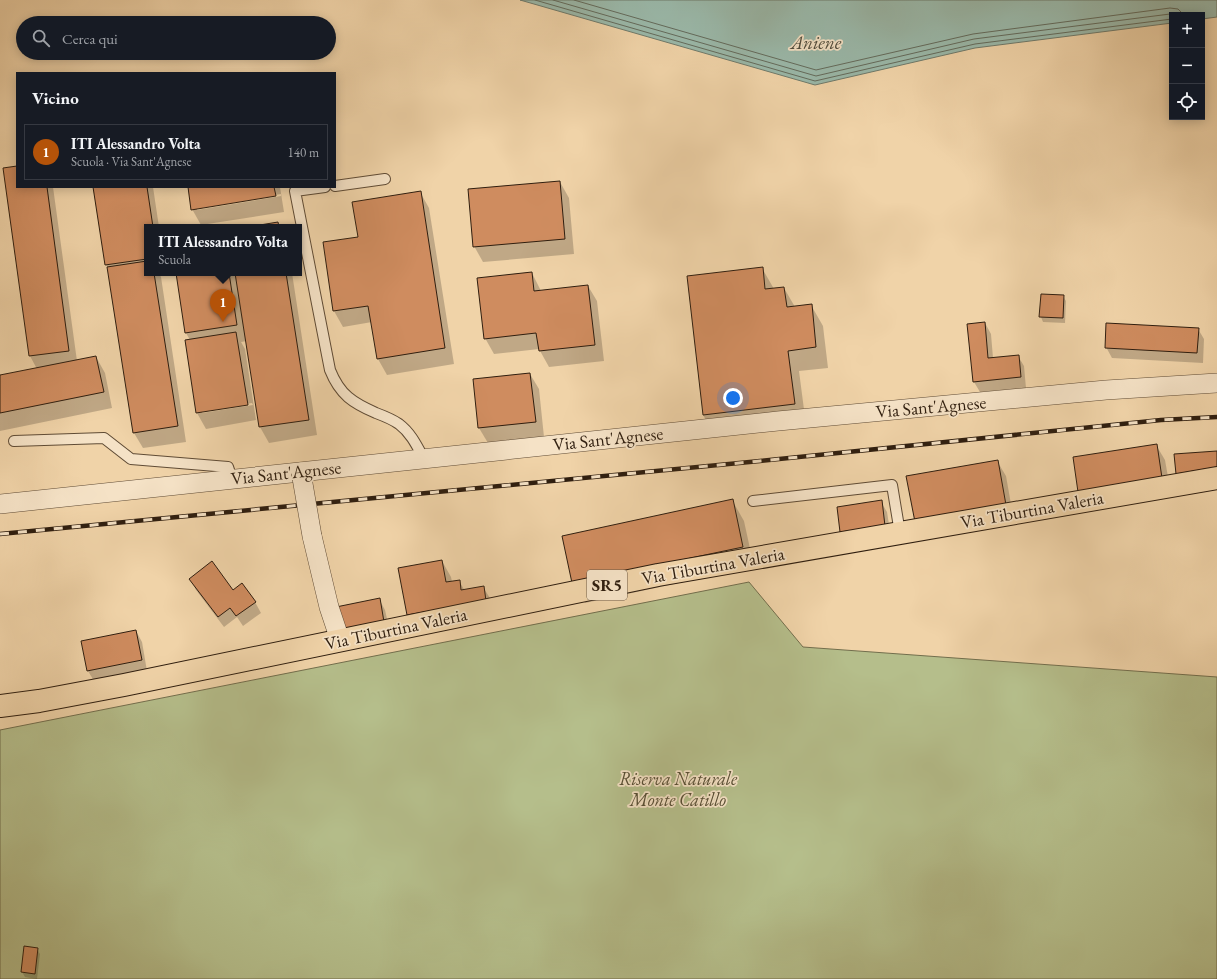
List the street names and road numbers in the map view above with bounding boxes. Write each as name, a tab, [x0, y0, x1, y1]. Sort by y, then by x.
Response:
street label: Via Sant'Agnese	[875, 390, 987, 423]
street label: Via Sant'Agnese	[552, 421, 664, 456]
street label: Via Sant'Agnese	[230, 455, 342, 490]
street label: Via Tiburtina Valeria	[959, 485, 1106, 533]
street label: Via Tiburtina Valeria	[640, 541, 787, 589]
road number: SR5	[587, 570, 627, 600]
street label: Via Tiburtina Valeria	[323, 602, 470, 655]

